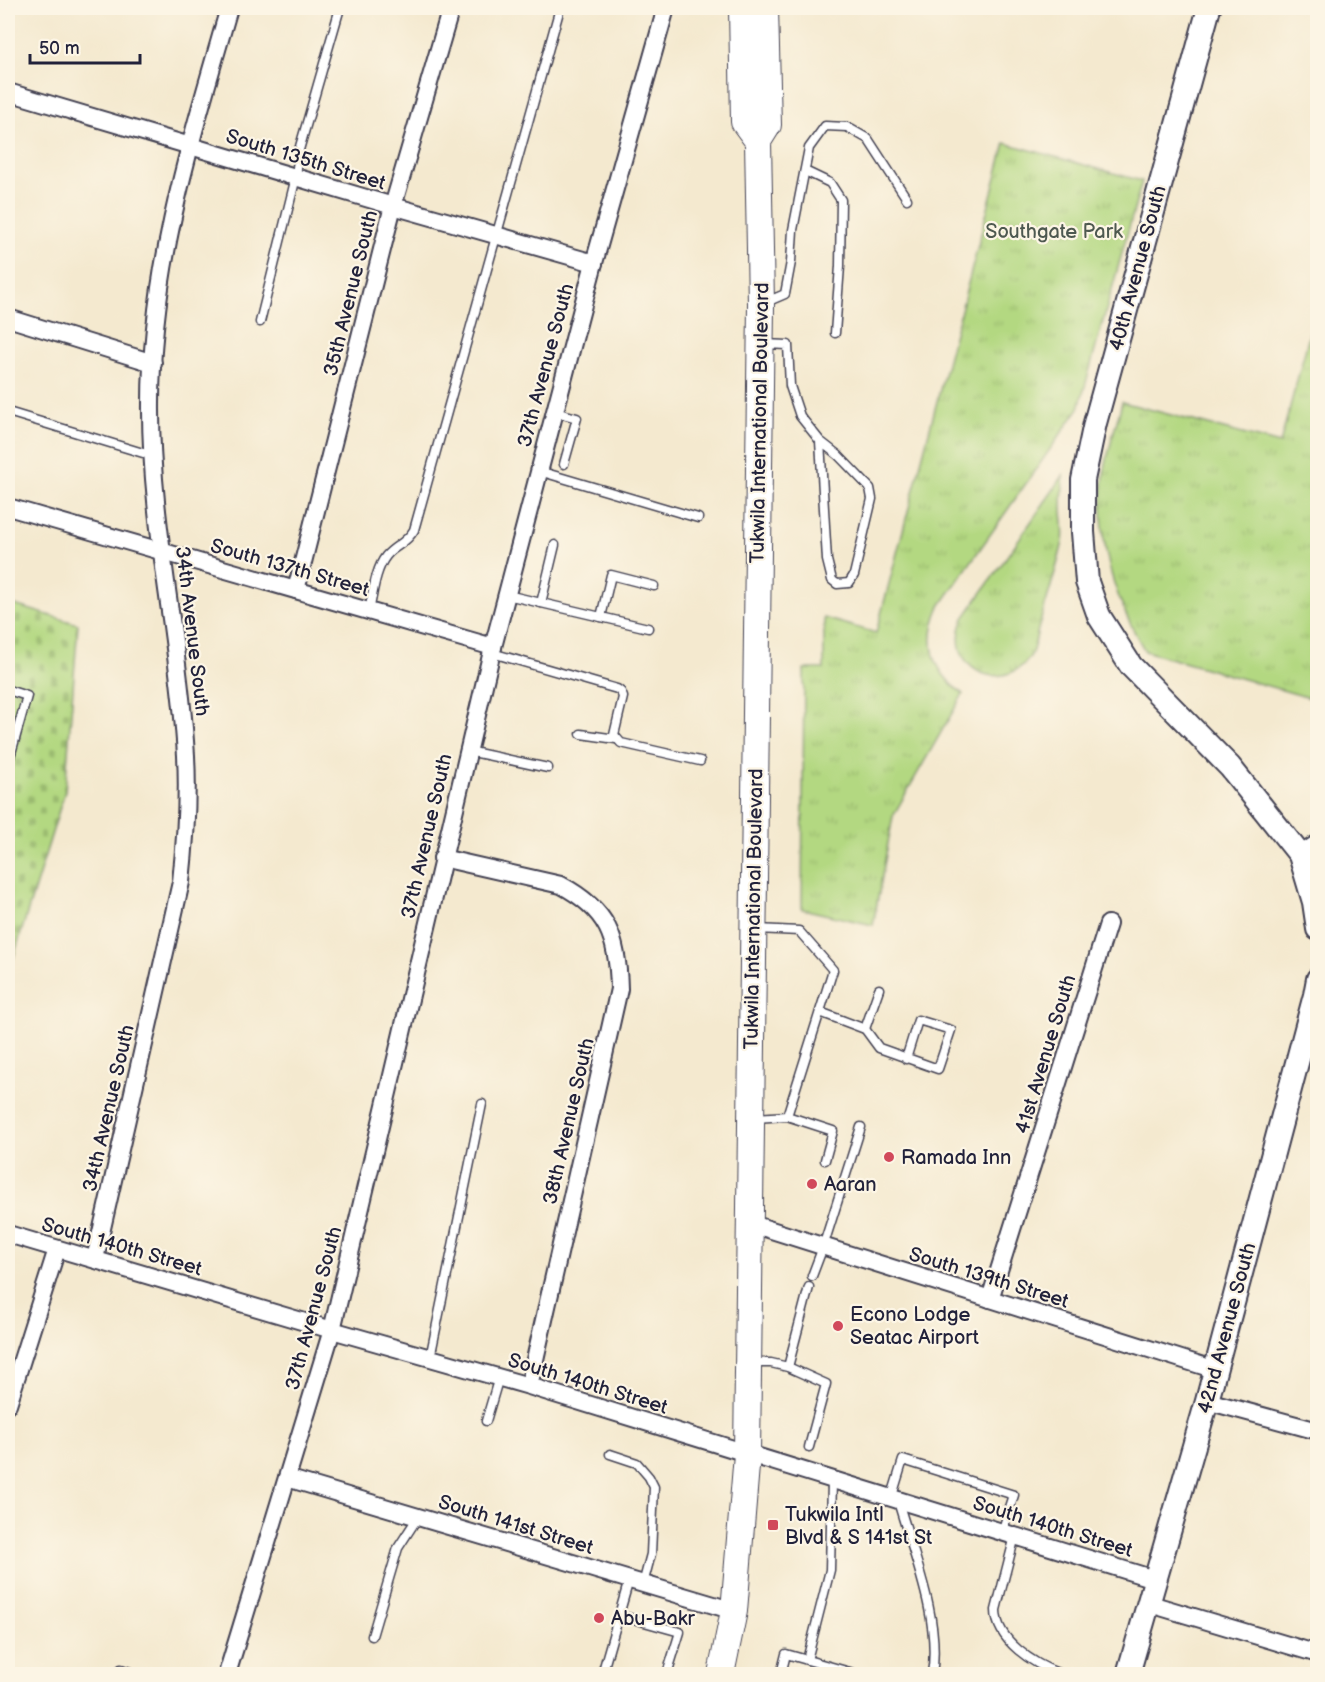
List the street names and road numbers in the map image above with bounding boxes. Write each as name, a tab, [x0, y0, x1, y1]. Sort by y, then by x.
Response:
street label: South 135th Street	[223, 124, 388, 196]
street label: 40th Avenue South	[1104, 183, 1172, 354]
street label: 35th Avenue South	[319, 208, 383, 379]
street label: 37th Avenue South	[513, 281, 579, 450]
street label: Tukwila International Boulevard	[746, 282, 774, 564]
street label: South 137th Street	[208, 534, 372, 602]
street label: 34th Avenue South	[170, 545, 214, 717]
street label: 37th Avenue South	[396, 751, 458, 921]
street label: Tukwila International Boulevard	[740, 768, 768, 1050]
street label: 41st Avenue South	[1010, 972, 1082, 1137]
street label: 34th Avenue South	[78, 1022, 140, 1194]
street label: 38th Avenue South	[538, 1036, 600, 1207]
street label: South 140th Street	[39, 1213, 205, 1281]
street label: 37th Avenue South	[281, 1224, 347, 1393]
street label: 42nd Avenue South	[1193, 1240, 1261, 1416]
street label: South 139th Street	[906, 1242, 1071, 1314]
street label: South 140th Street	[505, 1348, 671, 1420]
street label: South 141st Street	[435, 1490, 596, 1560]
street label: South 140th Street	[970, 1491, 1136, 1563]

